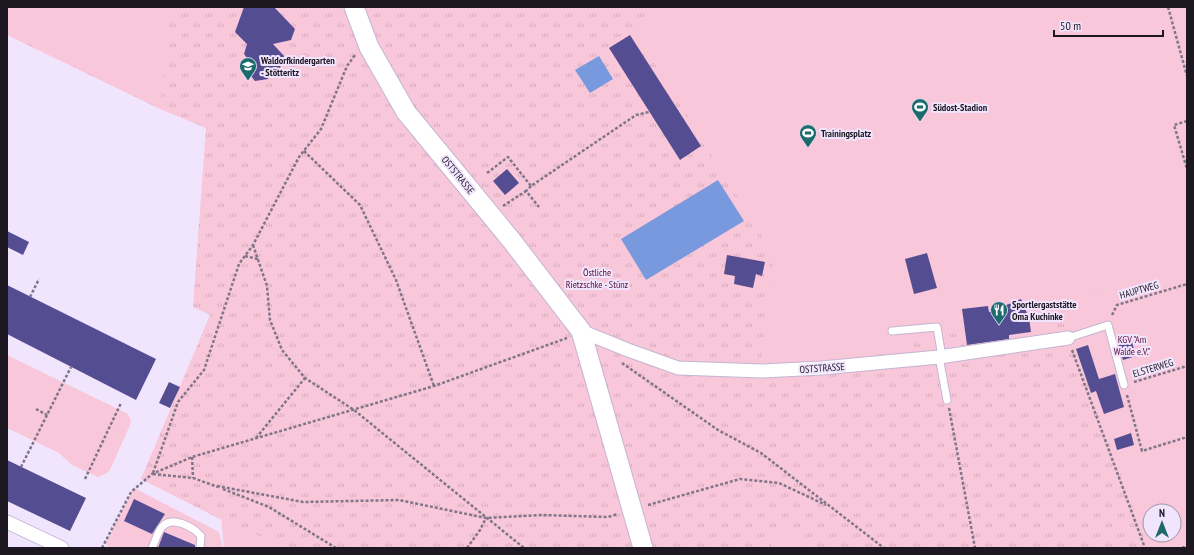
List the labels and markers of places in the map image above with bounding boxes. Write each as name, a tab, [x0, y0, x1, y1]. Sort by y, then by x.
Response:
place label: Waldorfkindergarten - Stötteritz	[260, 54, 335, 79]
school or university icon: Waldorfkindergarten - Stötteritz	[238, 56, 258, 81]
sports icon: Südost-Stadion	[910, 97, 930, 122]
place label: Südost-Stadion	[933, 101, 988, 114]
sports icon: Trainingsplatz	[798, 123, 818, 148]
place label: Trainingsplatz	[821, 127, 871, 140]
place label: Sportlergaststätte Oma Kuchinke	[1012, 298, 1077, 323]
restaurant icon: Sportlergaststätte Oma Kuchinke	[989, 300, 1009, 325]

